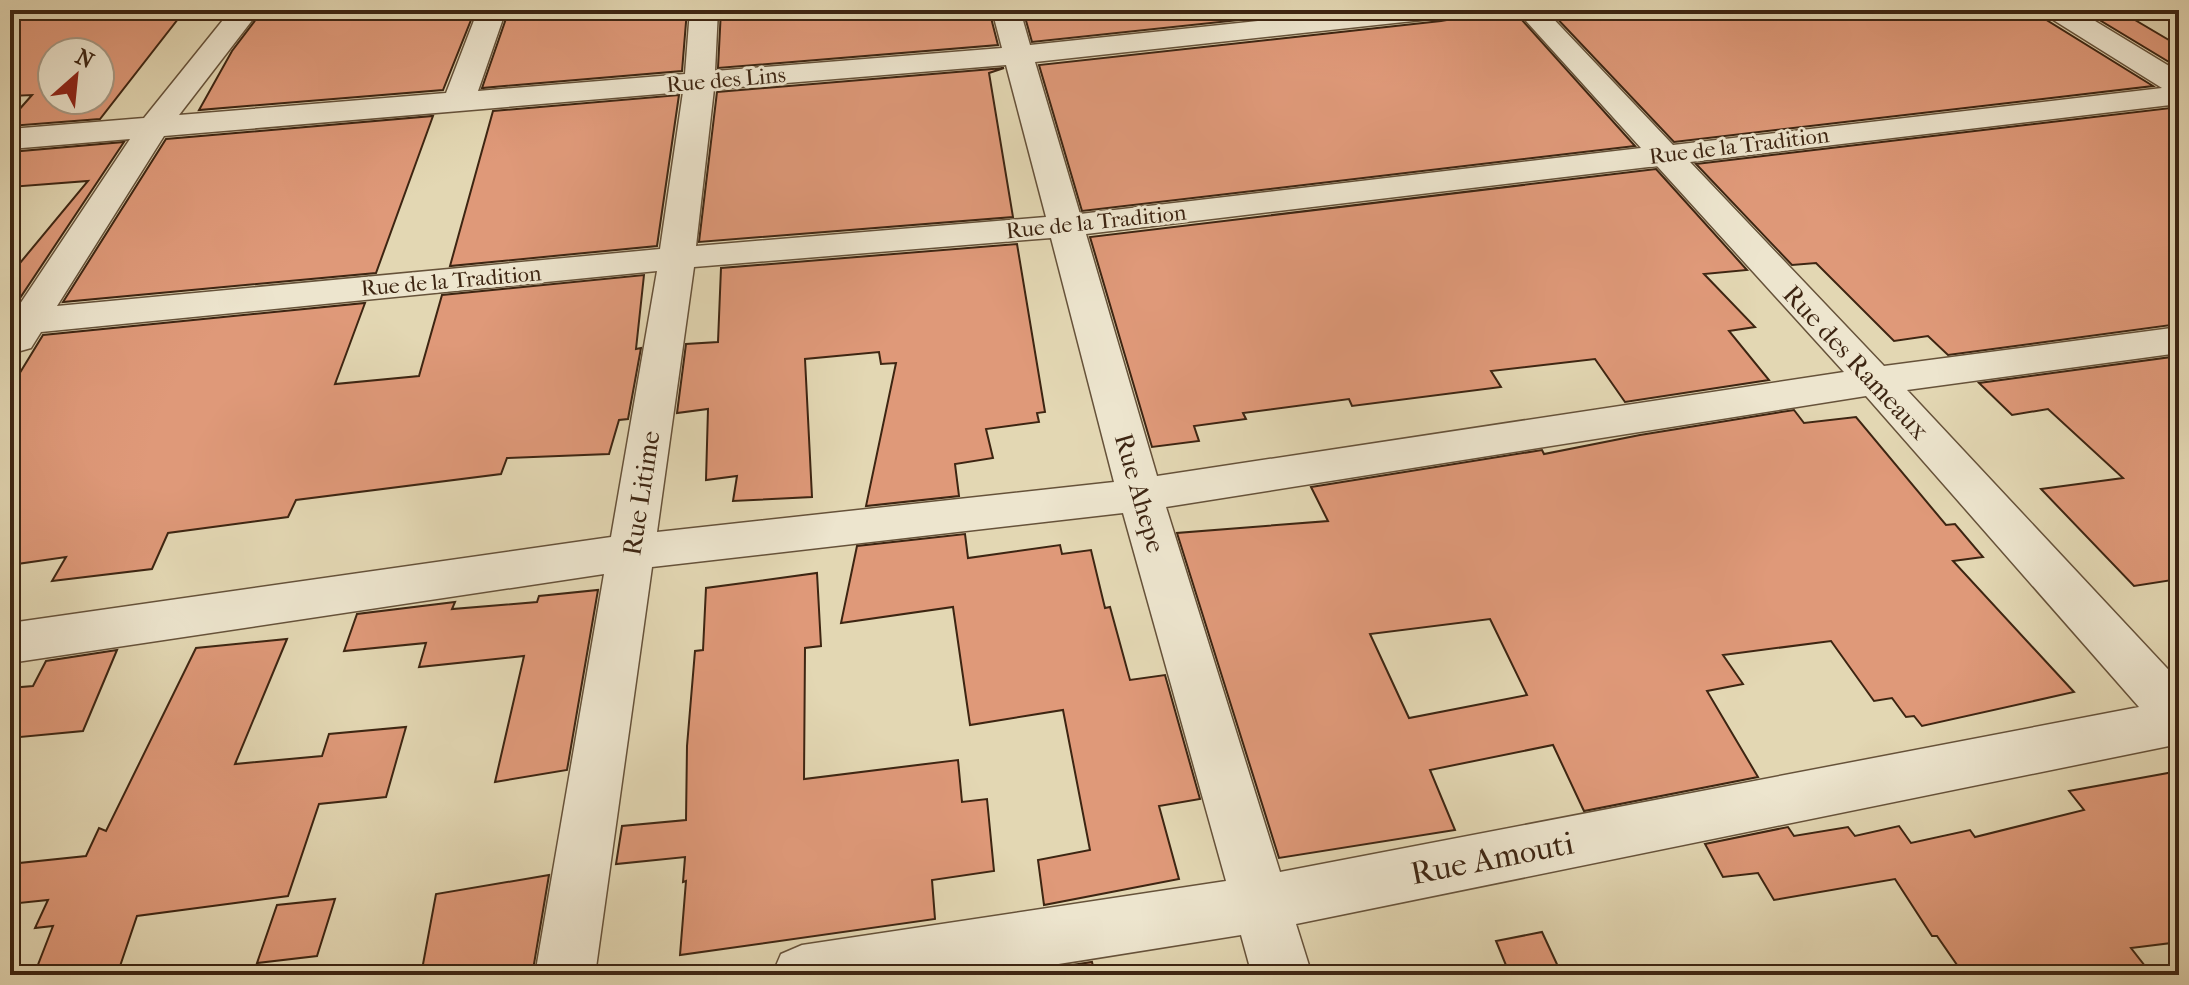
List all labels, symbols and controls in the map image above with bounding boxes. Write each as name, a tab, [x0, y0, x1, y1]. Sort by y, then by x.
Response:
north arrow	[36, 36, 116, 116]
text: N	[71, 44, 98, 75]
street label: Rue des Lins	[665, 62, 787, 98]
street label: Rue de la Tradition	[1648, 122, 1831, 170]
street label: Rue de la Tradition	[1005, 200, 1188, 244]
street label: Rue de la Tradition	[360, 260, 543, 302]
street label: Rue des Rameaux	[1776, 279, 1935, 446]
street label: Rue Litime	[616, 428, 667, 558]
street label: Rue Ahepe	[1108, 430, 1171, 556]
street label: Rue Amouti	[1407, 824, 1577, 892]

